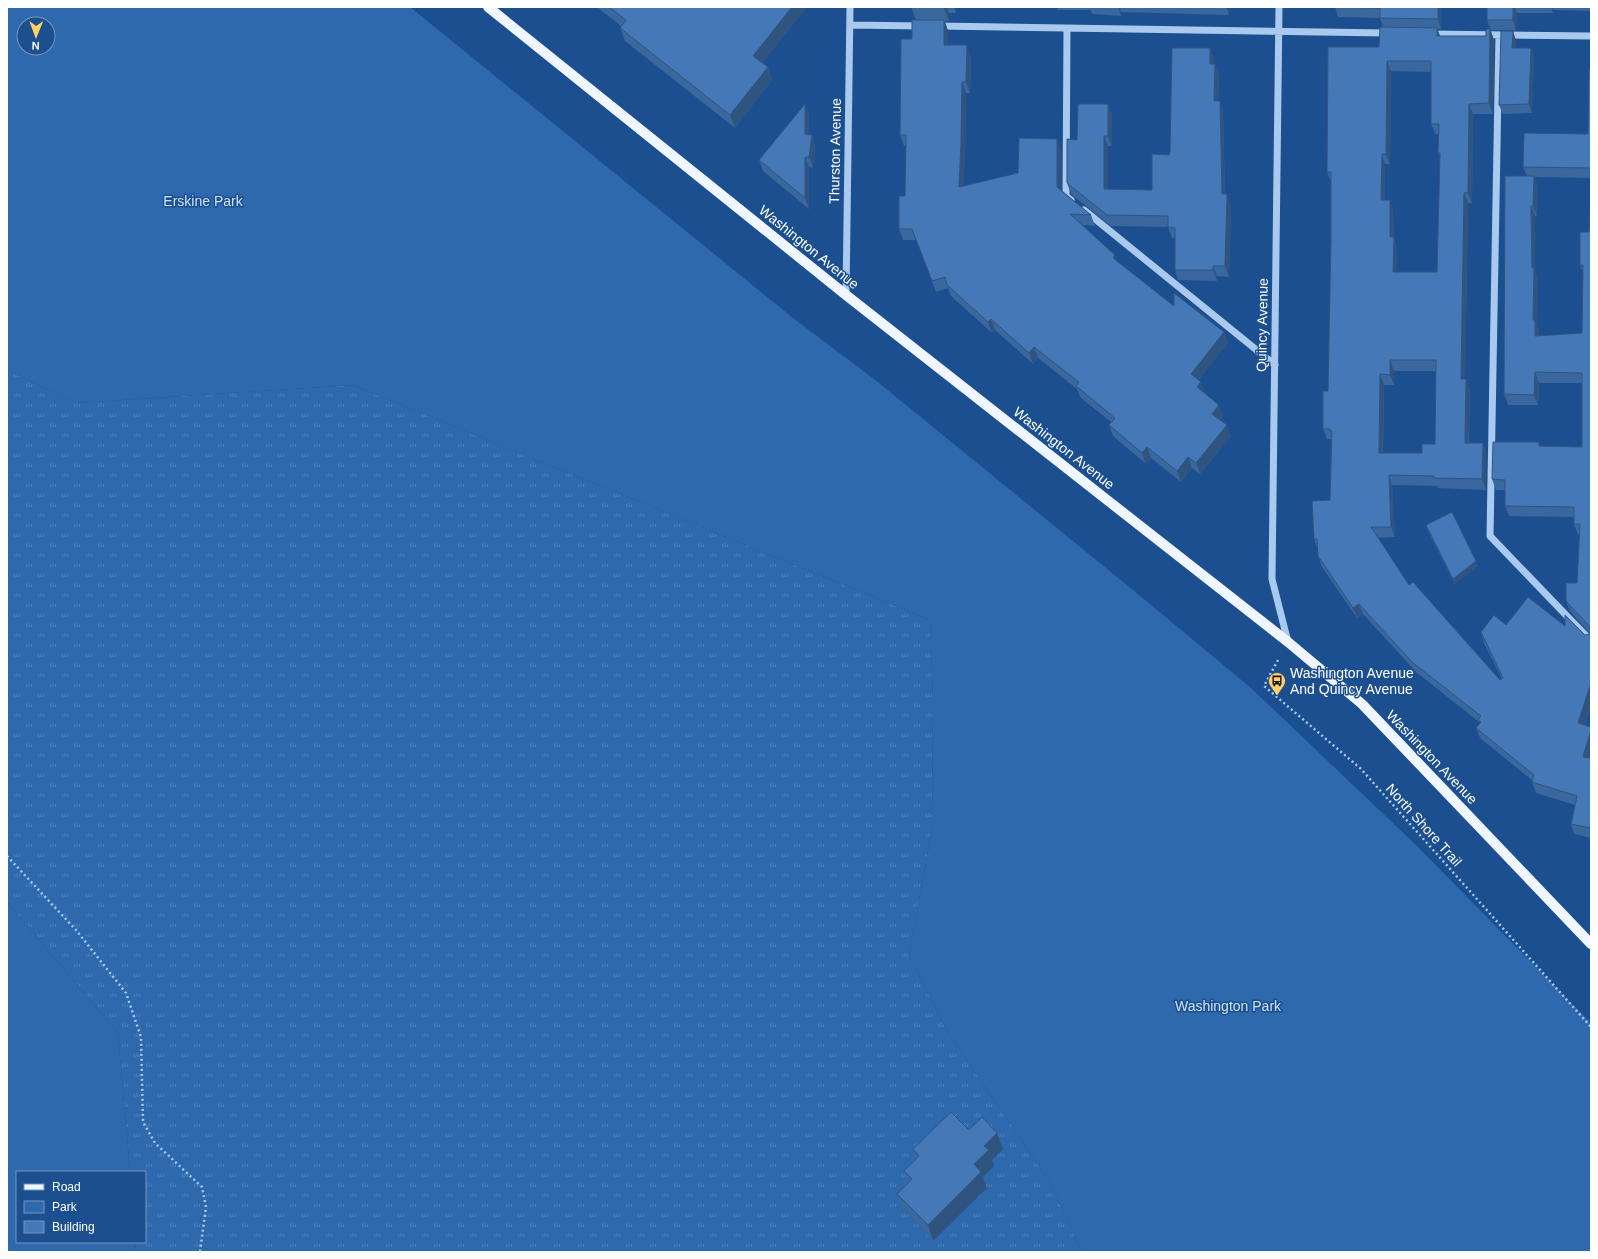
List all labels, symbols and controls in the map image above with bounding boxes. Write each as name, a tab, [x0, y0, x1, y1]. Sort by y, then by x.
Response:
north arrow	[16, 16, 56, 56]
text: N	[32, 40, 40, 52]
street label: Thurston Avenue	[826, 98, 844, 204]
park label: Erskine Park	[163, 193, 244, 209]
street label: Washington Avenue	[756, 202, 862, 292]
street label: Quincy Avenue	[1253, 278, 1271, 372]
street label: Washington Avenue	[1010, 404, 1118, 493]
place label: Washington Avenue And Quincy Avenue	[1290, 665, 1414, 697]
bus stop icon: Washington Avenue And Quincy Avenue	[1267, 671, 1287, 696]
street label: Washington Avenue	[1383, 707, 1481, 807]
street label: North Shore Trail	[1383, 780, 1465, 870]
park label: Washington Park	[1175, 998, 1282, 1014]
legend	[16, 1171, 146, 1243]
text: Road	[52, 1180, 81, 1194]
text: Park	[52, 1200, 78, 1214]
text: Building	[52, 1220, 95, 1234]

